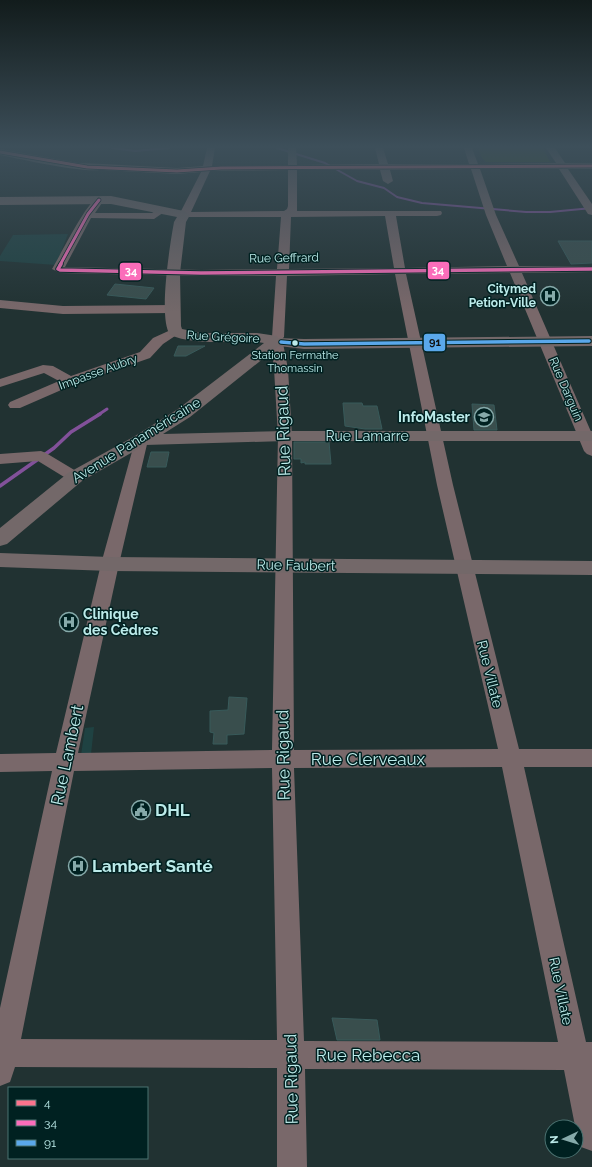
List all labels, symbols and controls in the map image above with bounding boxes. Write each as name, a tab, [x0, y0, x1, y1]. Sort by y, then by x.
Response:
street label: Rue Geffrard	[249, 250, 319, 266]
line badge: 34	[427, 261, 450, 280]
line badge: 34	[119, 262, 142, 281]
text: 34	[432, 264, 444, 277]
text: 34	[125, 265, 137, 278]
place label: Citymed Petion-Ville	[469, 282, 536, 310]
hospital icon: Citymed Petion-Ville	[539, 285, 561, 307]
street label: Rue Grégoire	[186, 328, 260, 346]
line badge: 91	[423, 333, 446, 352]
text: 91	[429, 336, 442, 349]
marker: Station Fermathe Thomassin	[290, 338, 300, 348]
place label: Station Fermathe Thomassin	[251, 349, 339, 375]
street label: Impasse Aubry	[57, 351, 140, 393]
street label: Rue Darguin	[546, 355, 586, 423]
street label: Rue Rigaud	[271, 385, 295, 477]
street label: Avenue Panaméricaine	[69, 394, 203, 486]
school or university icon: InfoMaster	[473, 406, 495, 428]
place label: InfoMaster	[398, 409, 471, 425]
street label: Rue Lamarre	[325, 428, 409, 444]
street label: Rue Faubert	[256, 556, 336, 574]
place label: Clinique des Cèdres	[83, 606, 158, 638]
hospital icon: Clinique des Cèdres	[58, 611, 80, 633]
street label: Rue Villate	[474, 638, 506, 710]
street label: Rue Lambert	[47, 703, 87, 807]
street label: Rue Rigaud	[272, 710, 294, 800]
street label: Rue Clerveaux	[311, 749, 426, 769]
public building icon: DHL	[130, 799, 152, 821]
place label: DHL	[155, 800, 190, 820]
hospital icon: Lambert Santé	[67, 855, 89, 877]
place label: Lambert Santé	[92, 856, 213, 876]
street label: Rue Villate	[546, 955, 576, 1027]
street label: Rue Rigaud	[280, 1034, 302, 1124]
street label: Rue Rebecca	[316, 1045, 420, 1065]
legend	[8, 1087, 148, 1159]
text: 4	[44, 1096, 51, 1110]
text: 34	[44, 1116, 57, 1130]
north arrow	[544, 1119, 584, 1159]
text: N	[548, 1135, 561, 1144]
text: 91	[44, 1136, 56, 1150]

